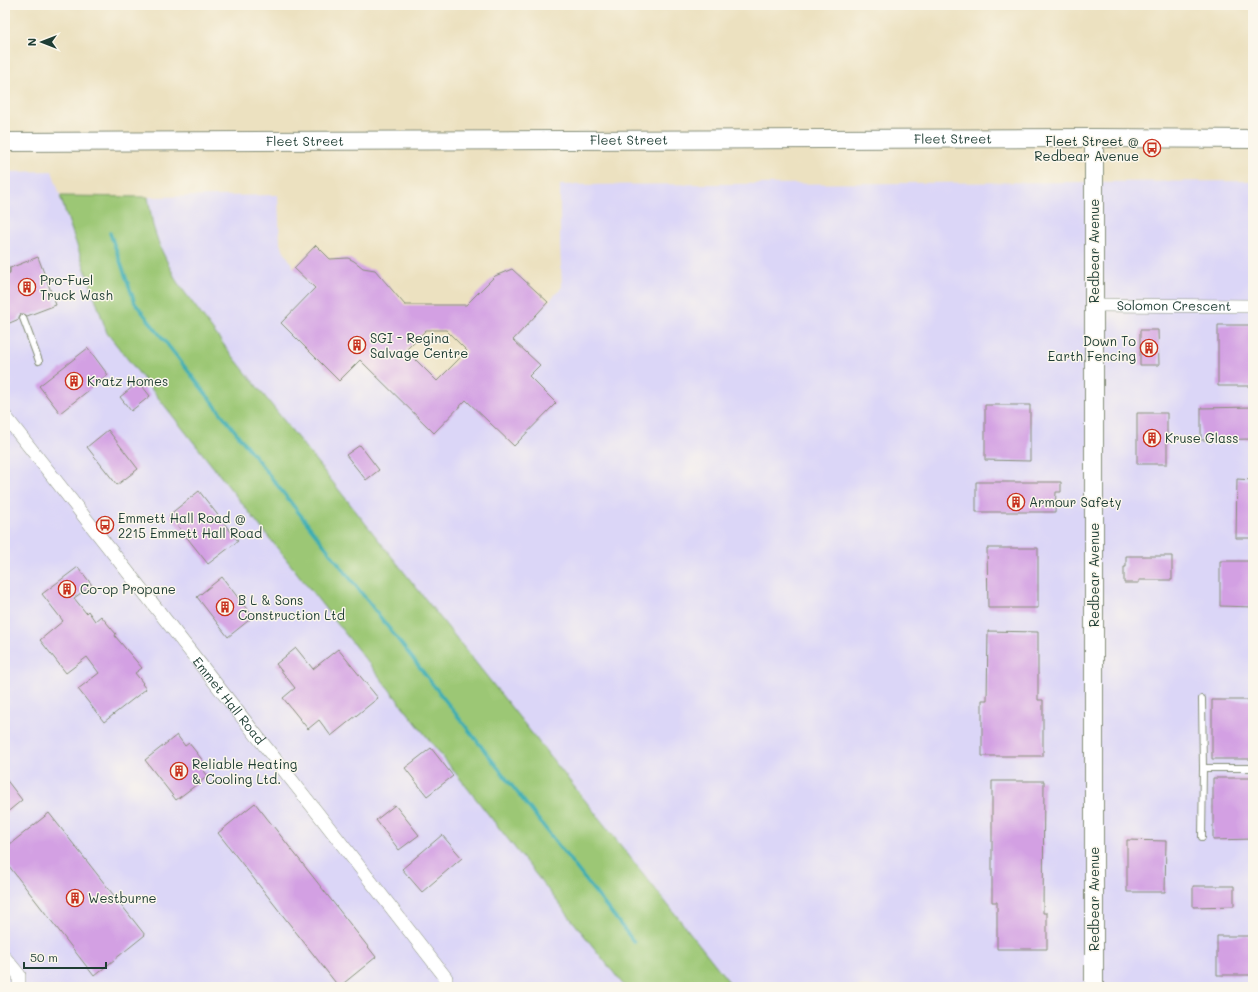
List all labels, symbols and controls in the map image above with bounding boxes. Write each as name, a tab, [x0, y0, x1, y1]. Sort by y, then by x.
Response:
north arrow	[22, 22, 62, 62]
text: N	[24, 38, 39, 46]
street label: Fleet Street	[914, 129, 992, 147]
street label: Fleet Street	[590, 131, 668, 148]
street label: Fleet Street	[266, 132, 344, 149]
place label: Fleet Street @ Redbear Avenue	[1034, 132, 1139, 164]
bus stop icon: Fleet Street @ Redbear Avenue	[1142, 138, 1162, 158]
street label: Redbear Avenue	[1085, 199, 1102, 303]
place label: Pro-Fuel Truck Wash	[40, 271, 113, 303]
building icon: Pro-Fuel Truck Wash	[17, 277, 37, 297]
street label: Solomon Crescent	[1117, 296, 1232, 314]
place label: SGI - Regina Salvage Centre	[370, 329, 468, 361]
place label: Down To Earth Fencing	[1048, 332, 1136, 364]
building icon: SGI - Regina Salvage Centre	[347, 335, 367, 355]
building icon: Down To Earth Fencing	[1139, 338, 1159, 358]
building icon: Kratz Homes	[64, 371, 84, 391]
place label: Kratz Homes	[87, 372, 168, 389]
building icon: Kruse Glass	[1142, 428, 1162, 448]
place label: Kruse Glass	[1165, 429, 1239, 446]
building icon: Armour Safety	[1006, 492, 1026, 512]
place label: Armour Safety	[1029, 493, 1122, 510]
place label: Emmett Hall Road @ 2215 Emmett Hall Road	[118, 509, 262, 541]
bus stop icon: Emmett Hall Road @ 2215 Emmett Hall Road	[95, 515, 115, 535]
street label: Redbear Avenue	[1085, 523, 1102, 627]
building icon: Co-op Propane	[57, 579, 77, 599]
place label: Co-op Propane	[80, 580, 176, 597]
place label: B L & Sons Construction Ltd	[238, 591, 345, 623]
building icon: B L & Sons Construction Ltd	[215, 597, 235, 617]
street label: Emmet Hall Road	[190, 653, 269, 747]
place label: Reliable Heating & Cooling Ltd.	[192, 755, 297, 787]
building icon: Reliable Heating & Cooling Ltd.	[169, 761, 189, 781]
street label: Redbear Avenue	[1085, 847, 1102, 951]
building icon: Westburne	[65, 888, 85, 908]
place label: Westburne	[88, 889, 157, 906]
scale bar	[24, 944, 106, 970]
text: 50 m	[30, 949, 58, 965]

